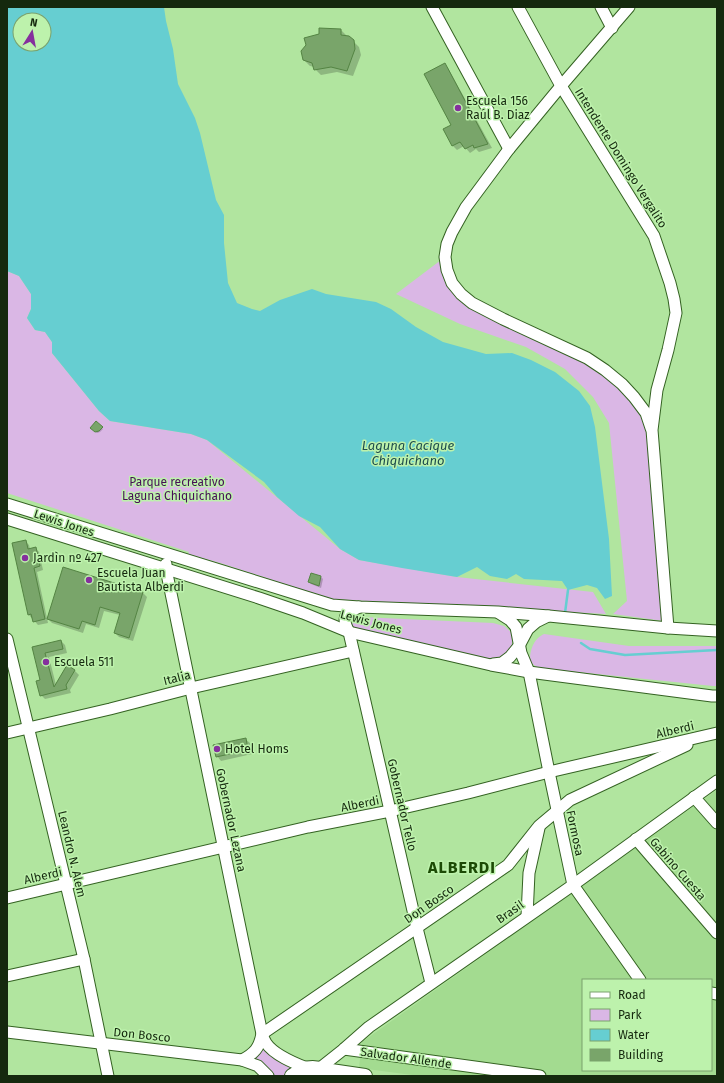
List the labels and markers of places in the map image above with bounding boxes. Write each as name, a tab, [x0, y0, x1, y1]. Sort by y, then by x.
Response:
place label: Escuela 156 Raúl B. Diaz	[466, 94, 530, 122]
marker: Escuela 156 Raúl B. Diaz	[453, 103, 463, 113]
place label: Jardìn nº 427	[33, 551, 102, 565]
marker: Jardìn nº 427	[20, 553, 30, 563]
place label: Escuela Juan Bautista Alberdi	[97, 566, 184, 594]
marker: Escuela Juan Bautista Alberdi	[84, 575, 94, 585]
place label: Escuela 511	[54, 655, 114, 669]
marker: Escuela 511	[41, 657, 51, 667]
place label: Hotel Homs	[225, 742, 289, 756]
marker: Hotel Homs	[212, 744, 222, 754]

